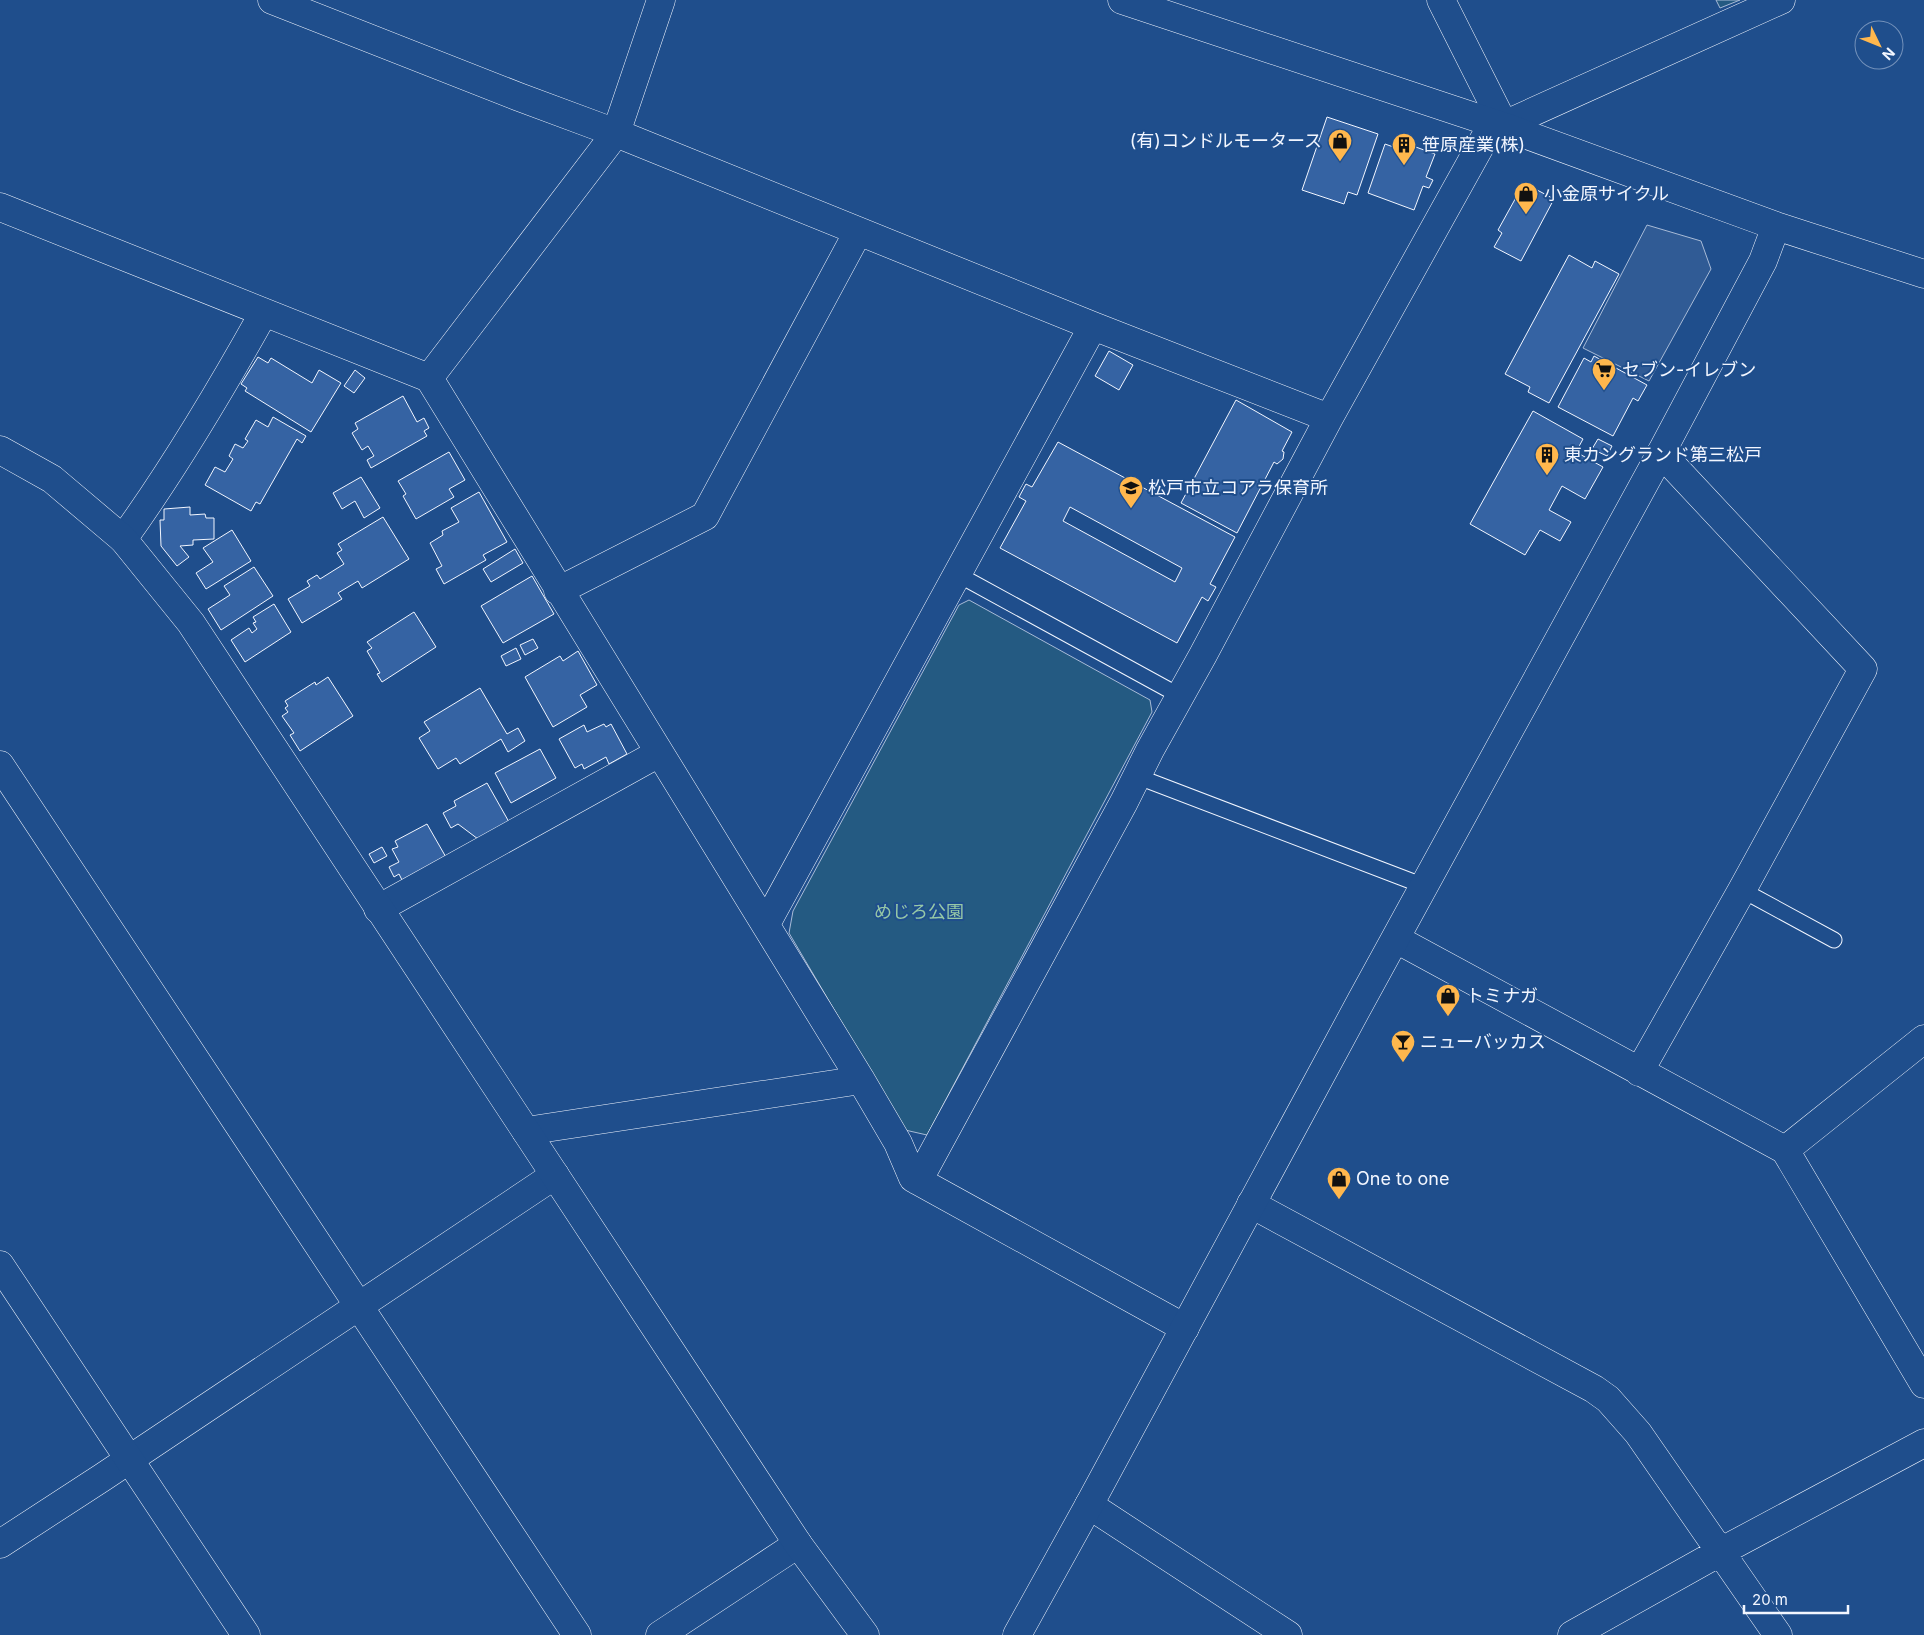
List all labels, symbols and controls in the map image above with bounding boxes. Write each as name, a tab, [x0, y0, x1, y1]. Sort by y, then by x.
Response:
north arrow	[1854, 20, 1904, 70]
text: N	[1879, 45, 1899, 64]
shop icon: (有)コンドルモータース	[1327, 128, 1353, 162]
place label: (有)コンドルモータース	[1130, 130, 1322, 151]
building icon: 笹原産業(株)	[1391, 132, 1417, 166]
place label: 笹原産業(株)	[1422, 134, 1525, 155]
shop icon: 小金原サイクル	[1513, 181, 1539, 215]
place label: 小金原サイクル	[1544, 183, 1669, 204]
supermarket icon: セブン-イレブン	[1591, 357, 1617, 391]
place label: セブン-イレブン	[1622, 359, 1756, 380]
building icon: 東カングランド第三松戸	[1534, 442, 1560, 476]
place label: 東カングランド第三松戸	[1564, 444, 1762, 465]
school or university icon: 松戸市立コアラ保育所	[1118, 475, 1144, 509]
place label: 松戸市立コアラ保育所	[1148, 477, 1328, 498]
park label: めじろ公園	[874, 901, 964, 922]
shop icon: トミナガ	[1435, 983, 1461, 1017]
place label: トミナガ	[1466, 985, 1538, 1006]
bar icon: ニューバッカス	[1390, 1029, 1416, 1063]
place label: ニューバッカス	[1420, 1031, 1546, 1052]
shop icon: One to one	[1326, 1166, 1352, 1200]
place label: One to one	[1356, 1168, 1449, 1189]
scale bar	[1744, 1582, 1848, 1614]
text: 20 m	[1752, 1590, 1788, 1609]

